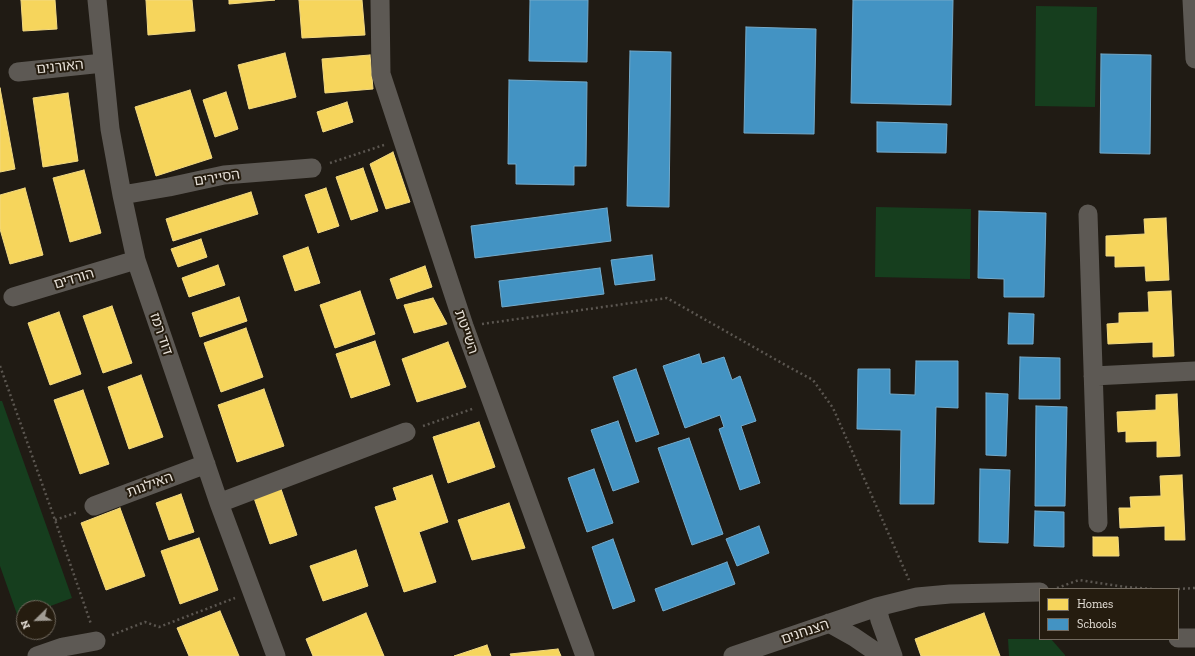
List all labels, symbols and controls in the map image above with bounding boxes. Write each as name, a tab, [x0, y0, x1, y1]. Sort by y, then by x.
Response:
street label: האורנים	[36, 56, 84, 78]
street label: הסיירים	[193, 166, 241, 190]
street label: הורדים	[52, 265, 96, 293]
street label: השייטת	[451, 308, 481, 356]
street label: דוד רמז	[146, 311, 176, 357]
street label: האילנות	[125, 469, 175, 501]
legend	[1039, 588, 1179, 640]
text: Homes	[1077, 597, 1113, 611]
north arrow	[16, 600, 56, 640]
street label: הצנחנים	[779, 616, 831, 648]
text: Schools	[1077, 617, 1116, 631]
text: N	[18, 618, 33, 631]

